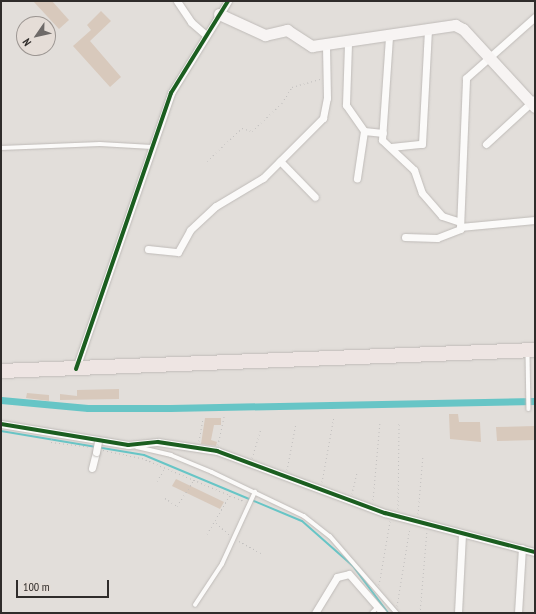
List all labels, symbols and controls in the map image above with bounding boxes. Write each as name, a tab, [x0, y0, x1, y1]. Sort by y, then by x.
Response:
north arrow	[16, 16, 56, 56]
text: N	[19, 36, 34, 49]
scale bar	[18, 572, 111, 598]
text: 100 m	[23, 579, 50, 594]

